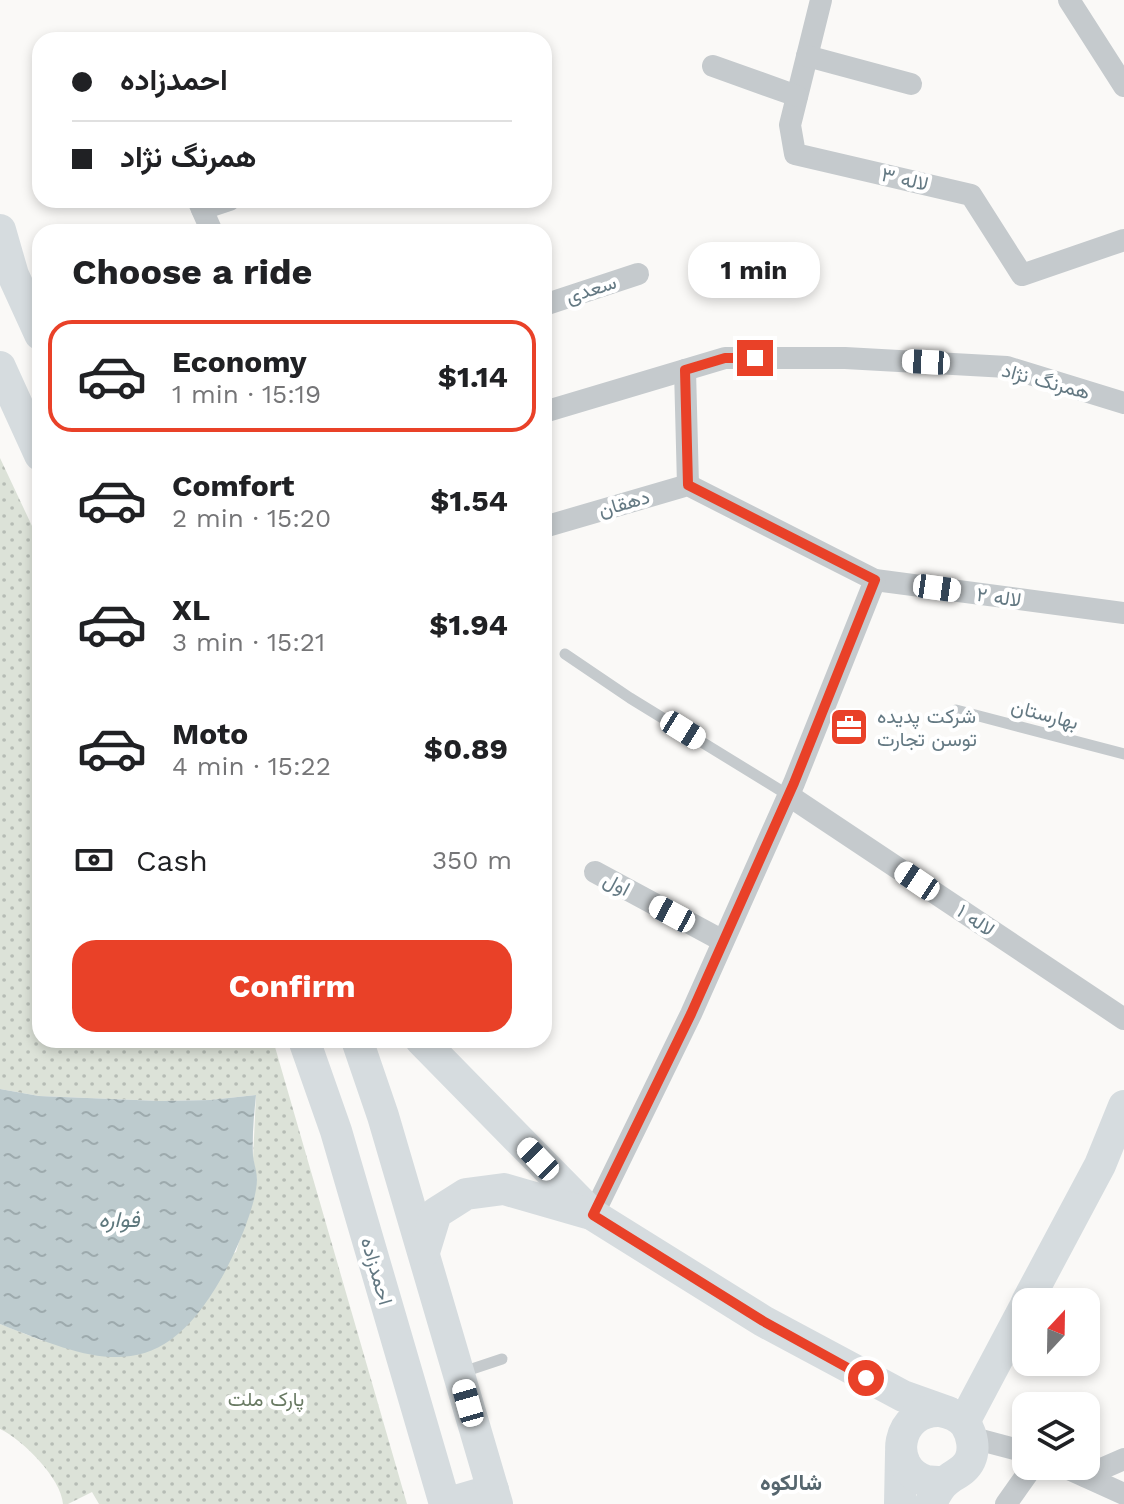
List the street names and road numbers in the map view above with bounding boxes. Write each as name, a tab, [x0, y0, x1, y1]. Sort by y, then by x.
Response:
street label: لاله ۳	[879, 162, 931, 196]
street label: سعدی	[563, 270, 619, 308]
street label: همرنگ نژاد	[999, 358, 1093, 405]
street label: دهقان	[596, 484, 652, 522]
street label: لاله ۲	[975, 582, 1023, 612]
street label: بهارستان	[1009, 694, 1081, 735]
street label: اول	[599, 867, 634, 902]
street label: لاله ۱	[953, 899, 999, 941]
street label: احمدزاده	[355, 1234, 398, 1308]

